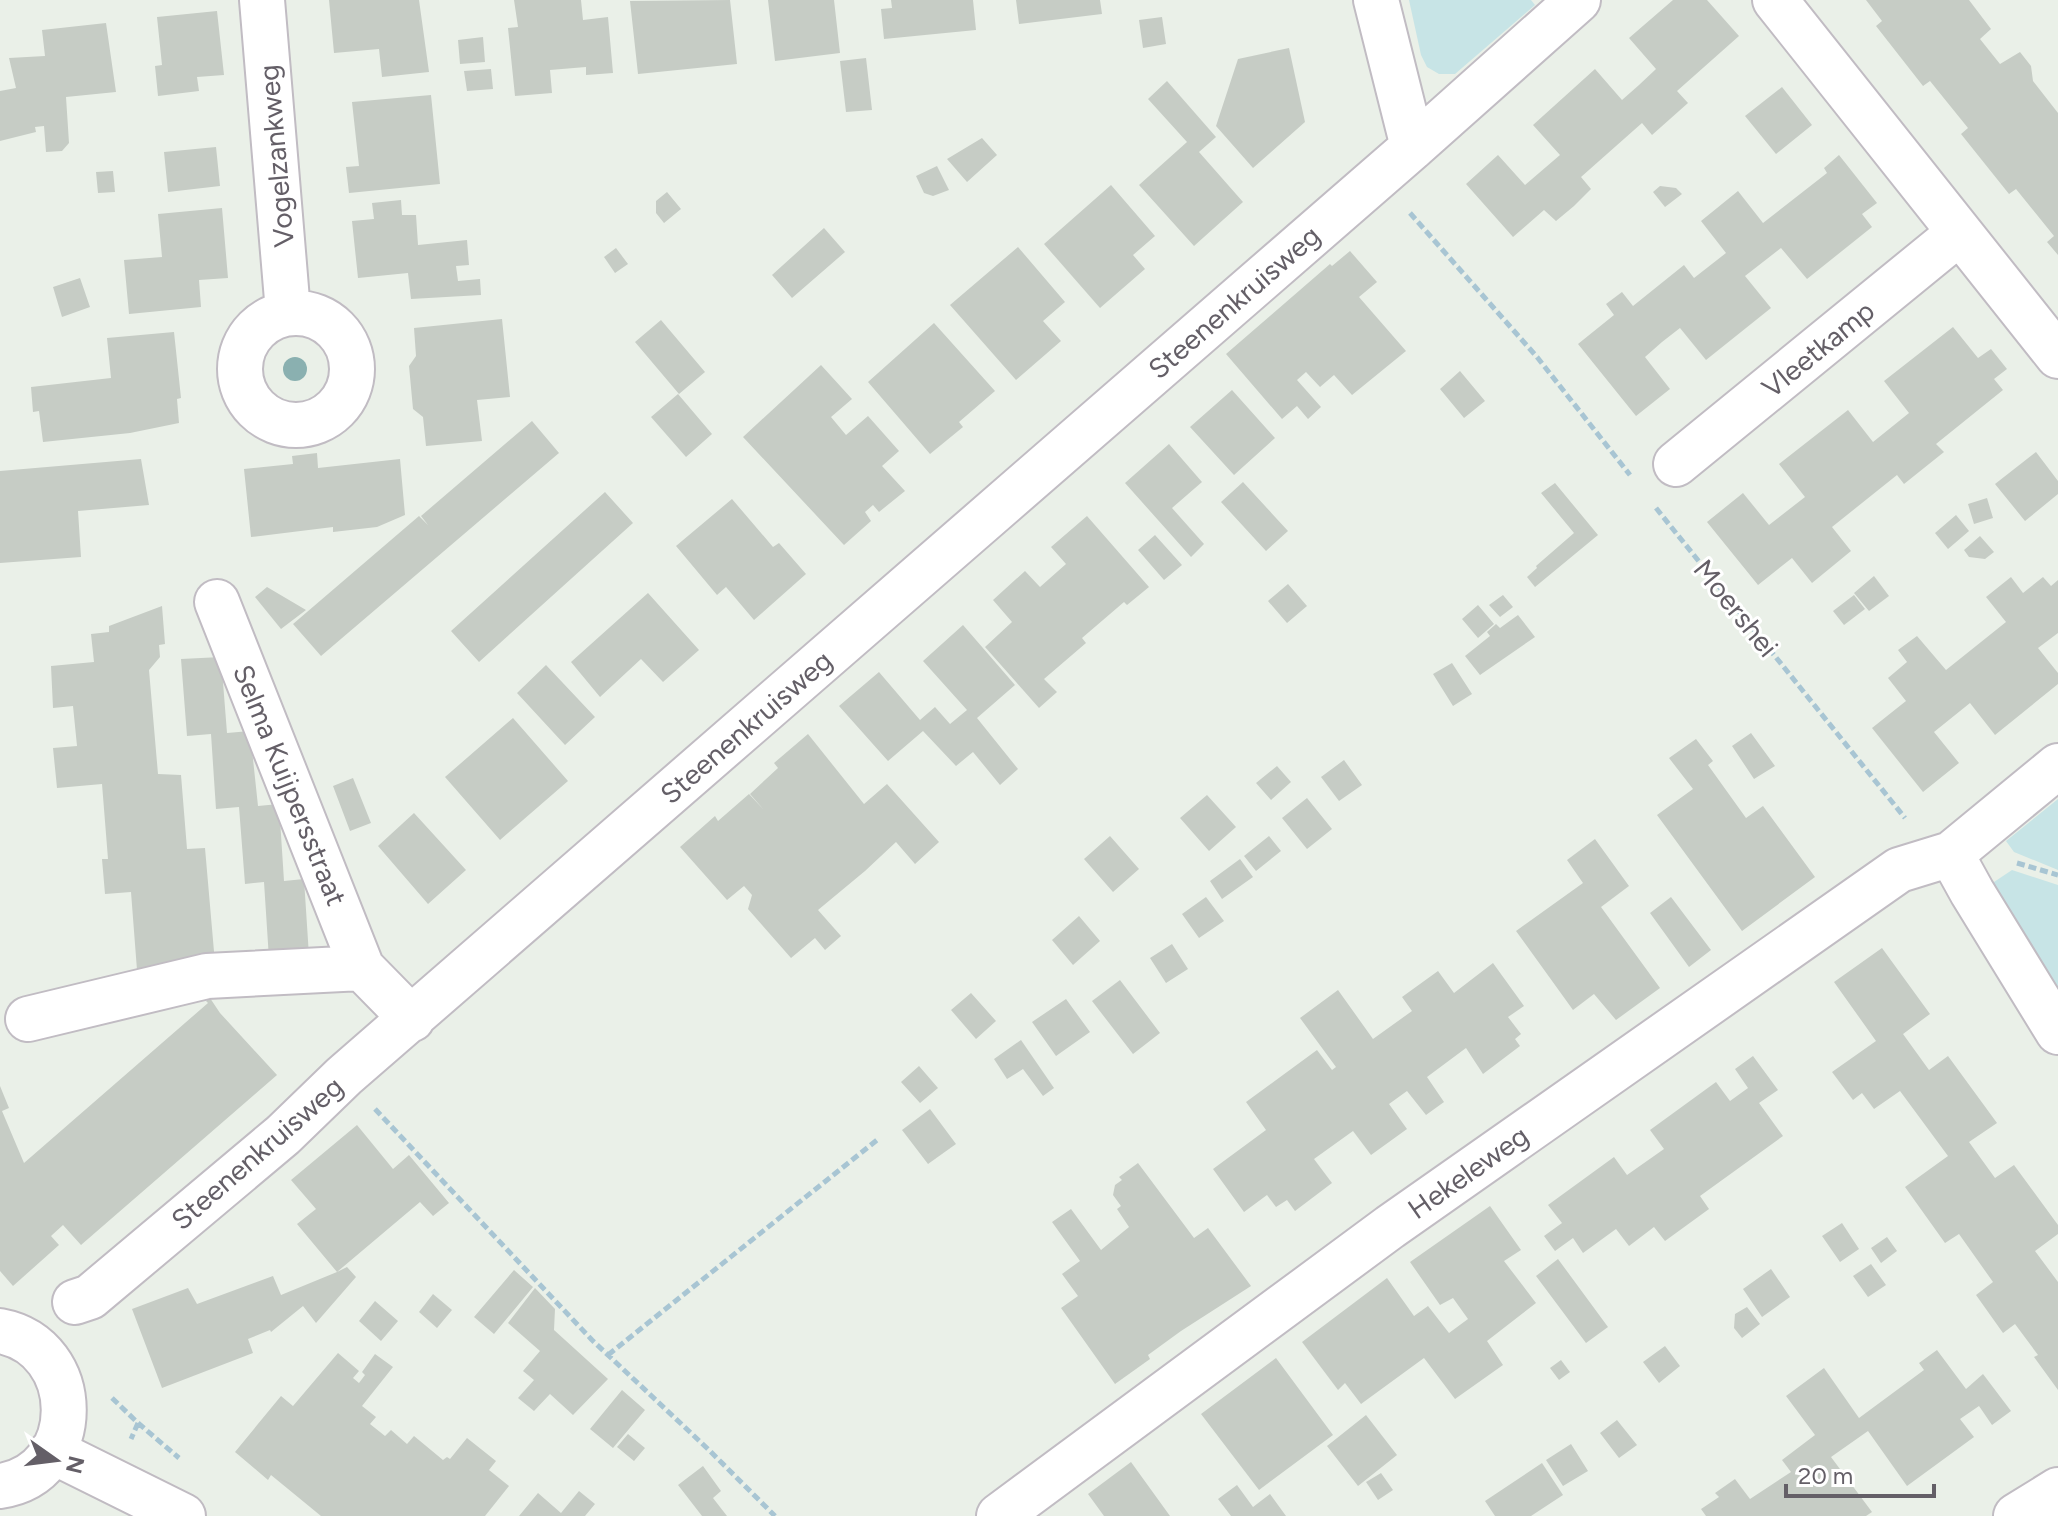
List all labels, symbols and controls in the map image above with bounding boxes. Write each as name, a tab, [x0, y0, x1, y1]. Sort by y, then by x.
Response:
street label: Vogelzankweg	[251, 63, 301, 249]
street label: Steenenkruisweg	[1141, 218, 1327, 386]
street label: Vleetkamp	[1755, 293, 1881, 405]
street label: Moershei	[1687, 553, 1785, 663]
street label: Steenenkruisweg	[653, 643, 839, 811]
street label: Selma Kuijpersstraat	[226, 660, 354, 910]
street label: Steenenkruisweg	[164, 1069, 350, 1237]
street label: Hekeleweg	[1401, 1118, 1535, 1226]
north arrow	[16, 1420, 96, 1500]
scale bar	[1786, 1448, 1934, 1498]
text: N	[60, 1453, 90, 1476]
text: 20 m	[1798, 1461, 1853, 1490]

